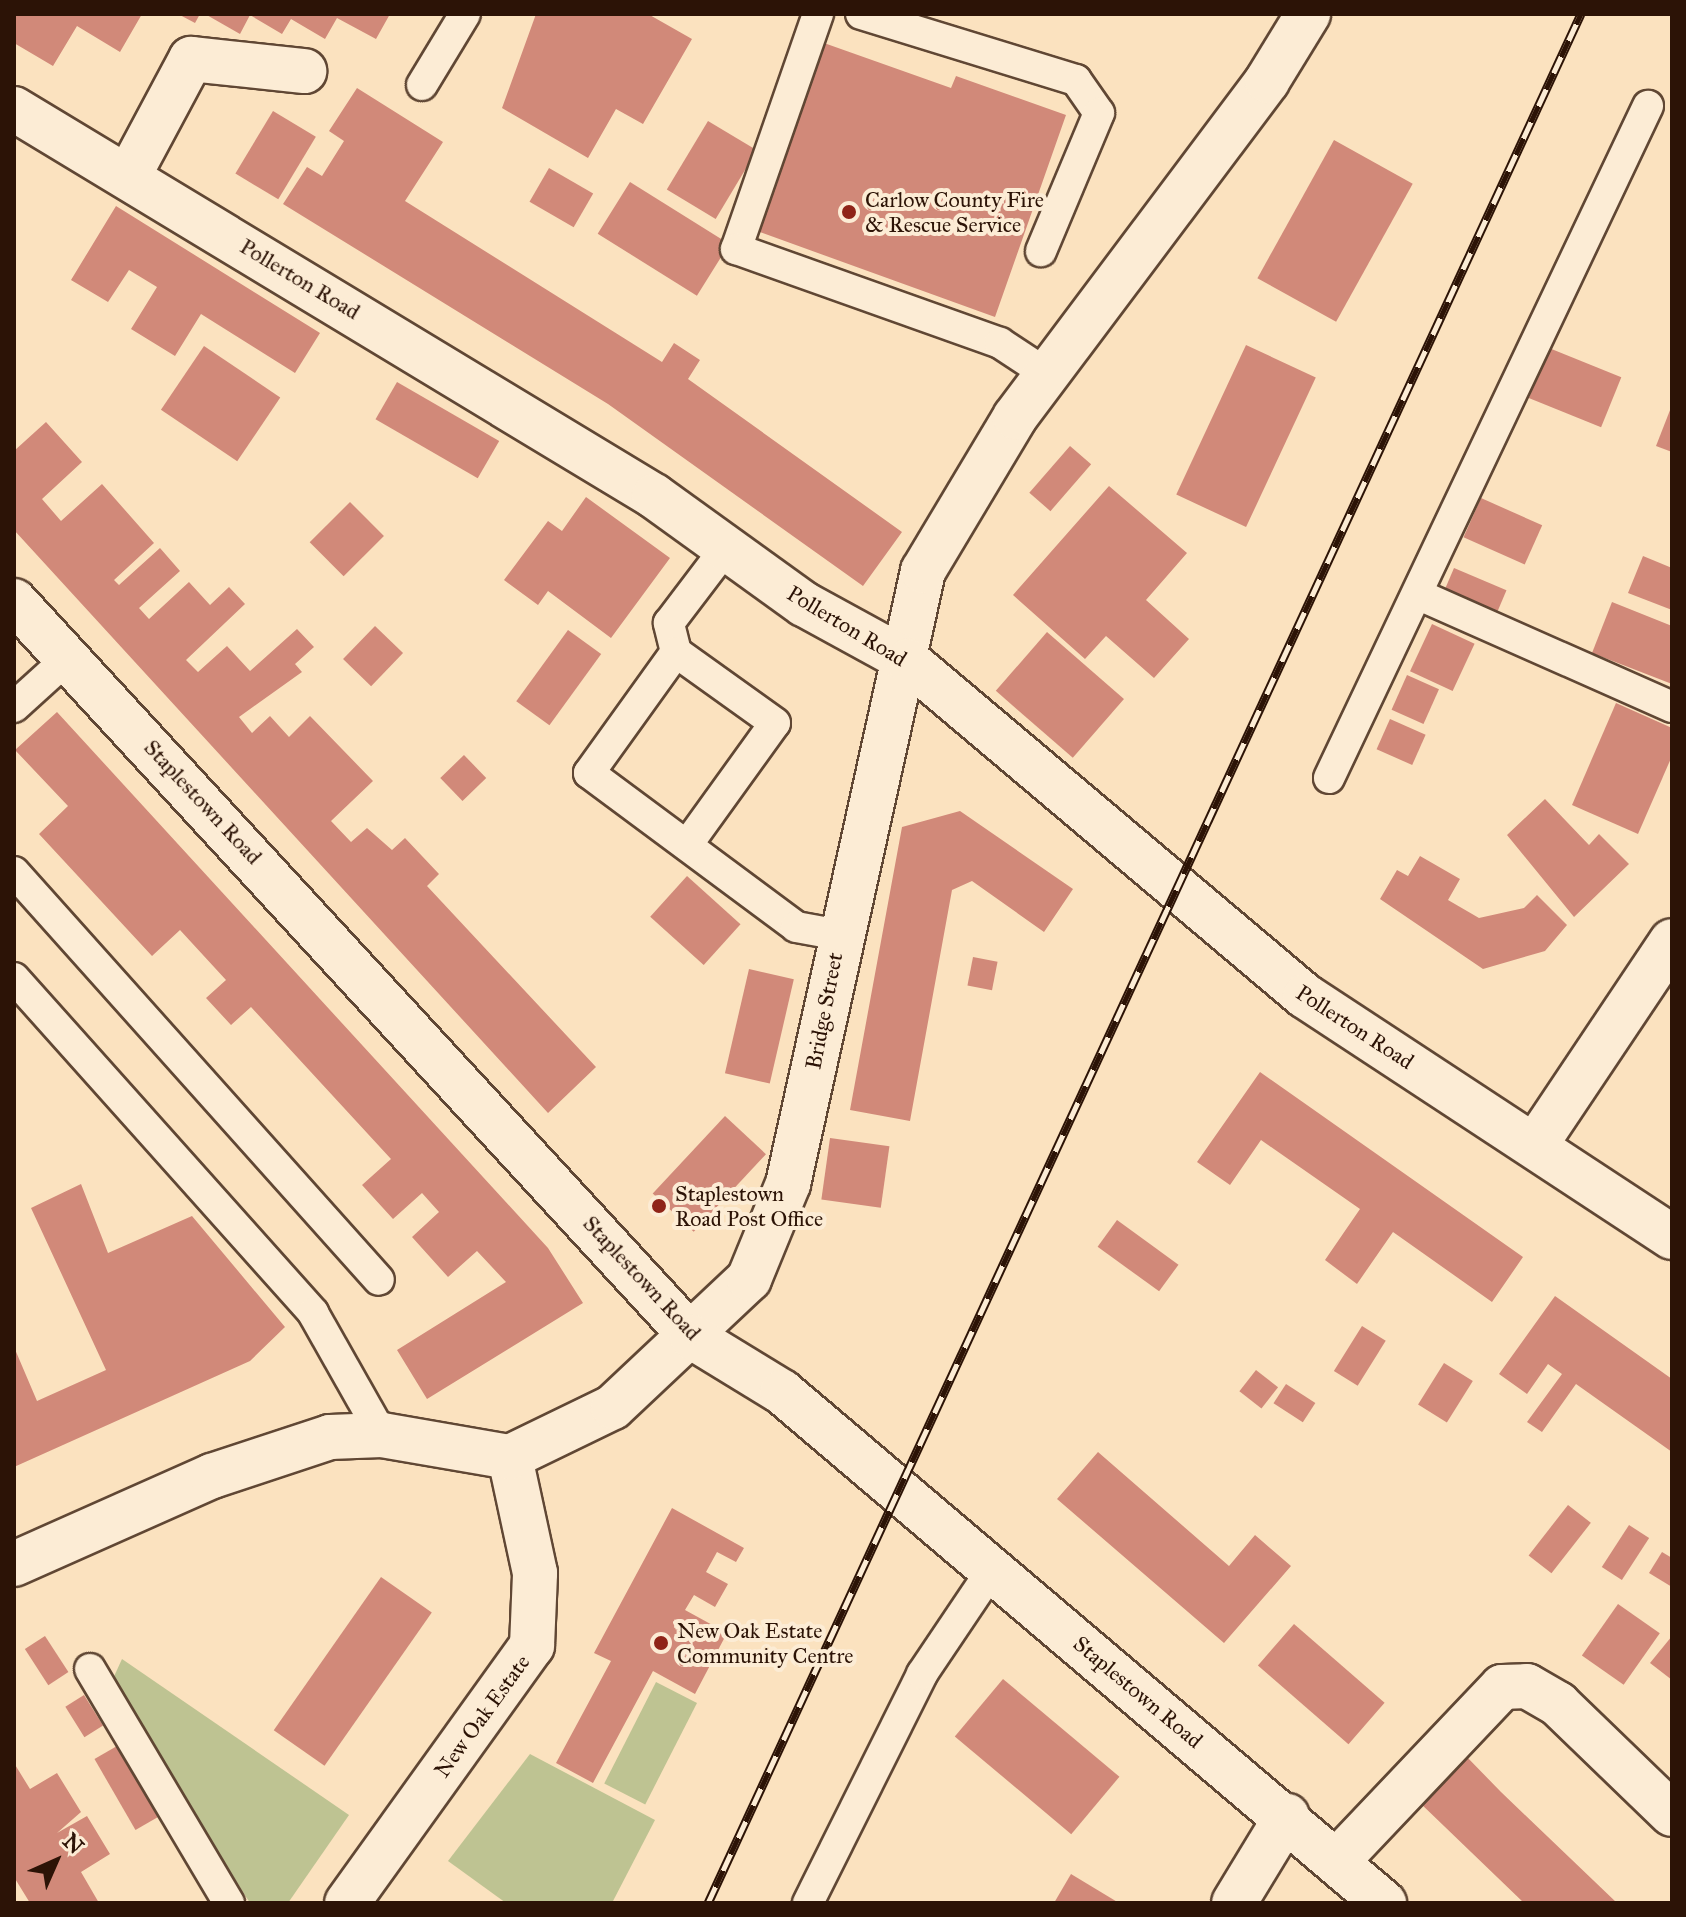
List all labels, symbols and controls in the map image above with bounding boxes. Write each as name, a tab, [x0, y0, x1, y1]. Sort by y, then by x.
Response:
place label: Carlow County Fire & Rescue Service	[865, 186, 1044, 238]
marker: Carlow County Fire & Rescue Service	[840, 203, 858, 221]
street label: Pollerton Road	[235, 233, 365, 325]
street label: Pollerton Road	[782, 580, 912, 672]
street label: Staplestown Road	[139, 734, 267, 870]
street label: Bridge Street	[800, 950, 848, 1072]
street label: Pollerton Road	[1291, 979, 1419, 1075]
place label: Staplestown Road Post Office	[675, 1180, 823, 1232]
marker: Staplestown Road Post Office	[650, 1197, 668, 1215]
street label: Staplestown Road	[578, 1210, 706, 1346]
place label: New Oak Estate Community Centre	[677, 1617, 853, 1668]
street label: Staplestown Road	[1068, 1630, 1208, 1754]
marker: New Oak Estate Community Centre	[652, 1634, 670, 1652]
street label: New Oak Estate	[429, 1649, 535, 1783]
north arrow	[16, 1821, 96, 1901]
text: N	[57, 1828, 89, 1860]

